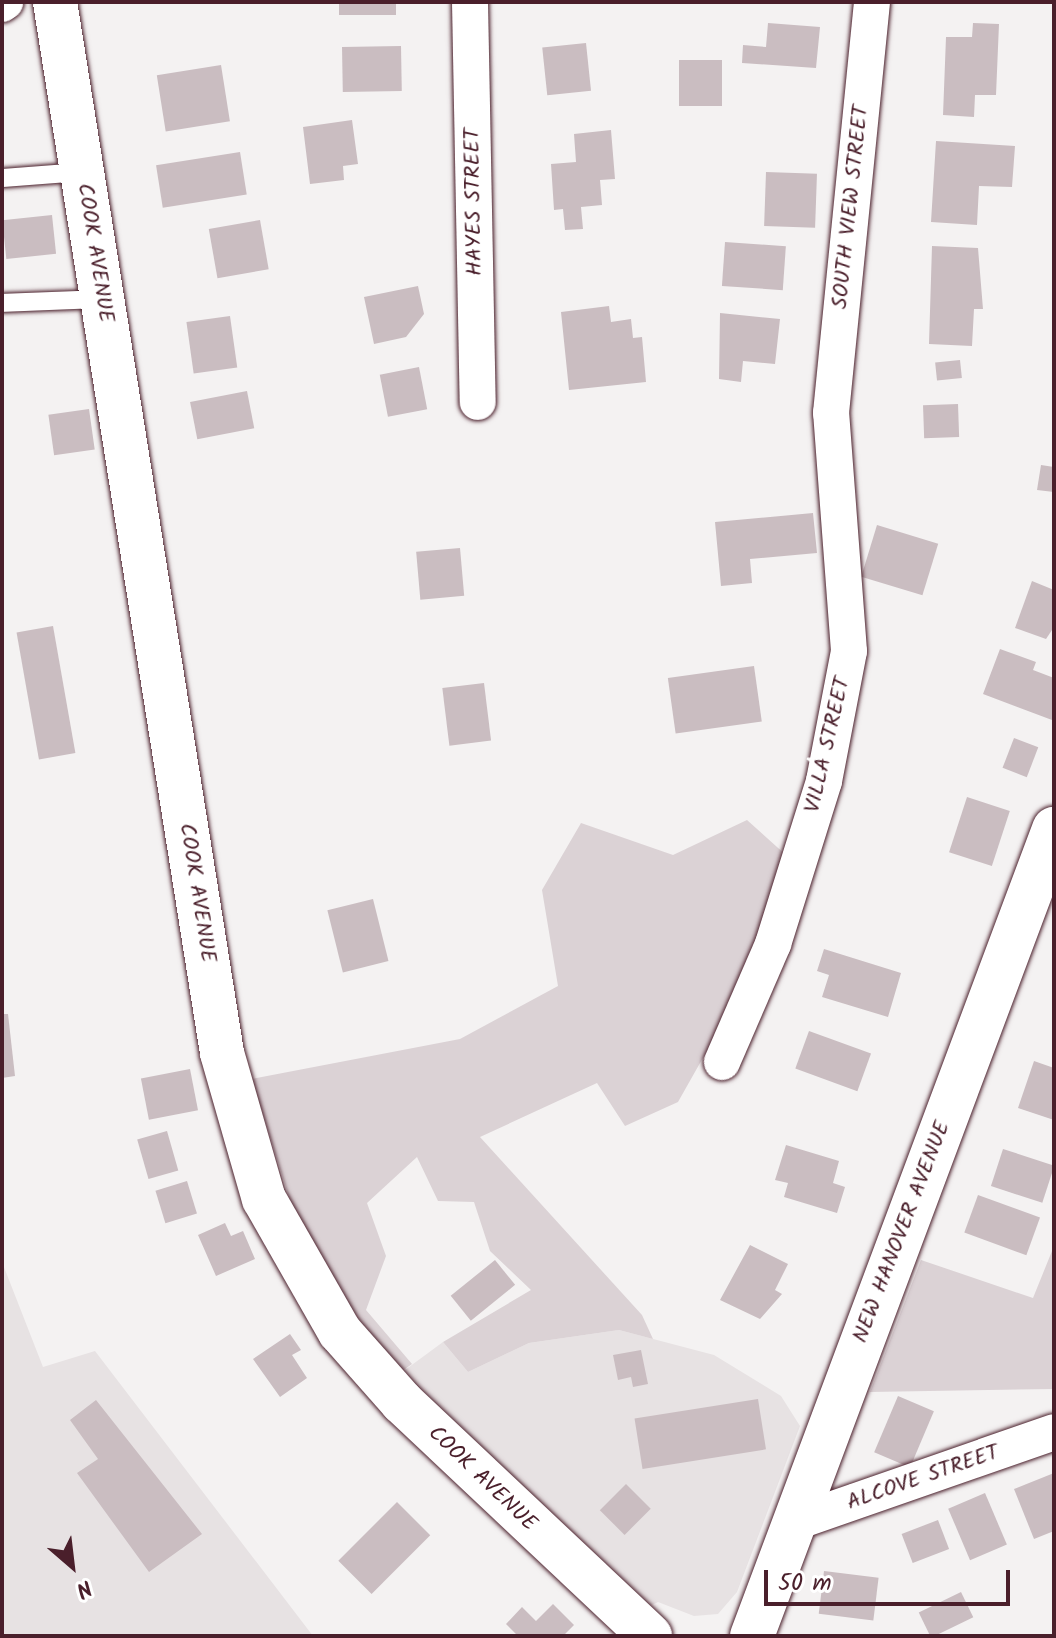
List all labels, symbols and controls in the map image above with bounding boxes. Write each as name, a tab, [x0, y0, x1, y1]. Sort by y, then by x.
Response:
street label: SOUTH VIEW STREET	[827, 104, 875, 310]
street label: HAYES STREET	[460, 128, 488, 276]
street label: COOK AVENUE	[71, 181, 119, 325]
street label: VILLA STREET	[800, 675, 856, 815]
street label: COOK AVENUE	[173, 821, 221, 965]
street label: NEW HANOVER AVENUE	[847, 1117, 957, 1347]
street label: COOK AVENUE	[422, 1421, 542, 1537]
street label: ALCOVE STREET	[843, 1440, 1003, 1516]
north arrow	[32, 1526, 112, 1606]
scale bar	[768, 1554, 1014, 1604]
text: 50 m	[778, 1564, 832, 1603]
text: N	[69, 1569, 98, 1606]

